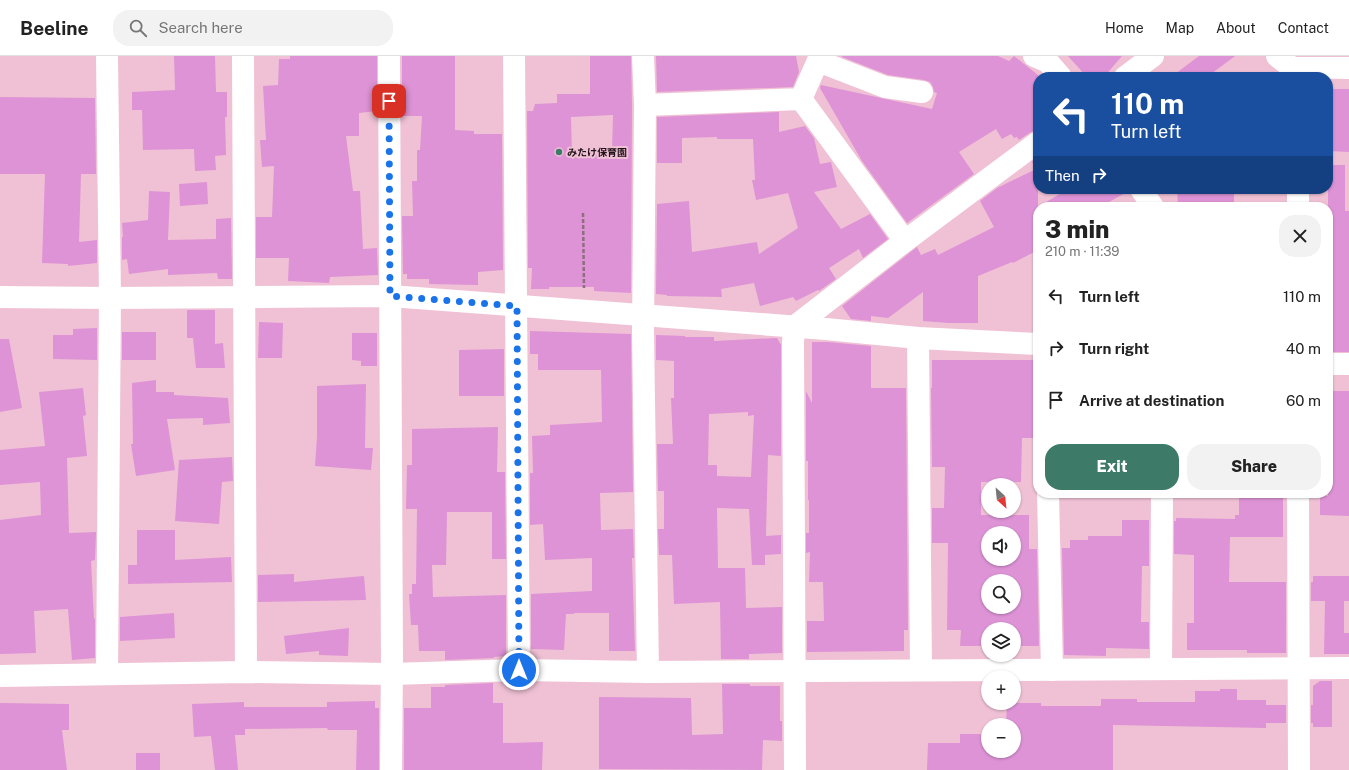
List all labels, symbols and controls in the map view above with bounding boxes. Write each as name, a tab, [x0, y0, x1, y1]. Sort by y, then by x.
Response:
search box	[113, 10, 393, 46]
text: Beeline	[20, 17, 89, 39]
icon: search	[127, 17, 149, 39]
text: Search here	[159, 19, 243, 36]
text: Home	[1105, 20, 1144, 36]
text: Map	[1166, 20, 1194, 36]
text: About	[1216, 20, 1256, 36]
text: Contact	[1278, 20, 1329, 36]
pin	[372, 84, 406, 118]
text: 110 m	[1111, 87, 1184, 120]
icon: left	[1045, 88, 1097, 140]
icon: arrive	[378, 90, 400, 112]
text: Turn left	[1111, 121, 1181, 142]
place label: みたけ保育園	[567, 146, 627, 158]
marker: みたけ保育園	[554, 147, 564, 157]
icon: right	[1088, 164, 1110, 186]
text: Then	[1045, 167, 1080, 184]
text: 3 min	[1045, 215, 1109, 243]
button: close	[1279, 215, 1321, 257]
text: 210 m · 11:39	[1045, 244, 1119, 259]
icon: left	[1045, 285, 1067, 307]
text: Turn left	[1079, 288, 1140, 305]
text: 110 m	[1283, 288, 1321, 305]
icon: right	[1045, 337, 1067, 359]
text: Turn right	[1079, 340, 1149, 357]
text: 40 m	[1286, 340, 1321, 357]
icon: arrive	[1045, 389, 1067, 411]
text: Arrive at destination	[1079, 392, 1224, 409]
text: 60 m	[1286, 392, 1321, 409]
button: Exit	[1045, 444, 1179, 490]
button: Share	[1187, 444, 1321, 490]
north arrow	[981, 478, 1021, 518]
map controls	[981, 478, 1021, 758]
button: sound	[981, 526, 1021, 566]
button: search	[981, 574, 1021, 614]
button: layers	[981, 622, 1021, 662]
position arrow	[498, 649, 540, 691]
button: +	[981, 670, 1021, 710]
button: −	[981, 718, 1021, 758]

